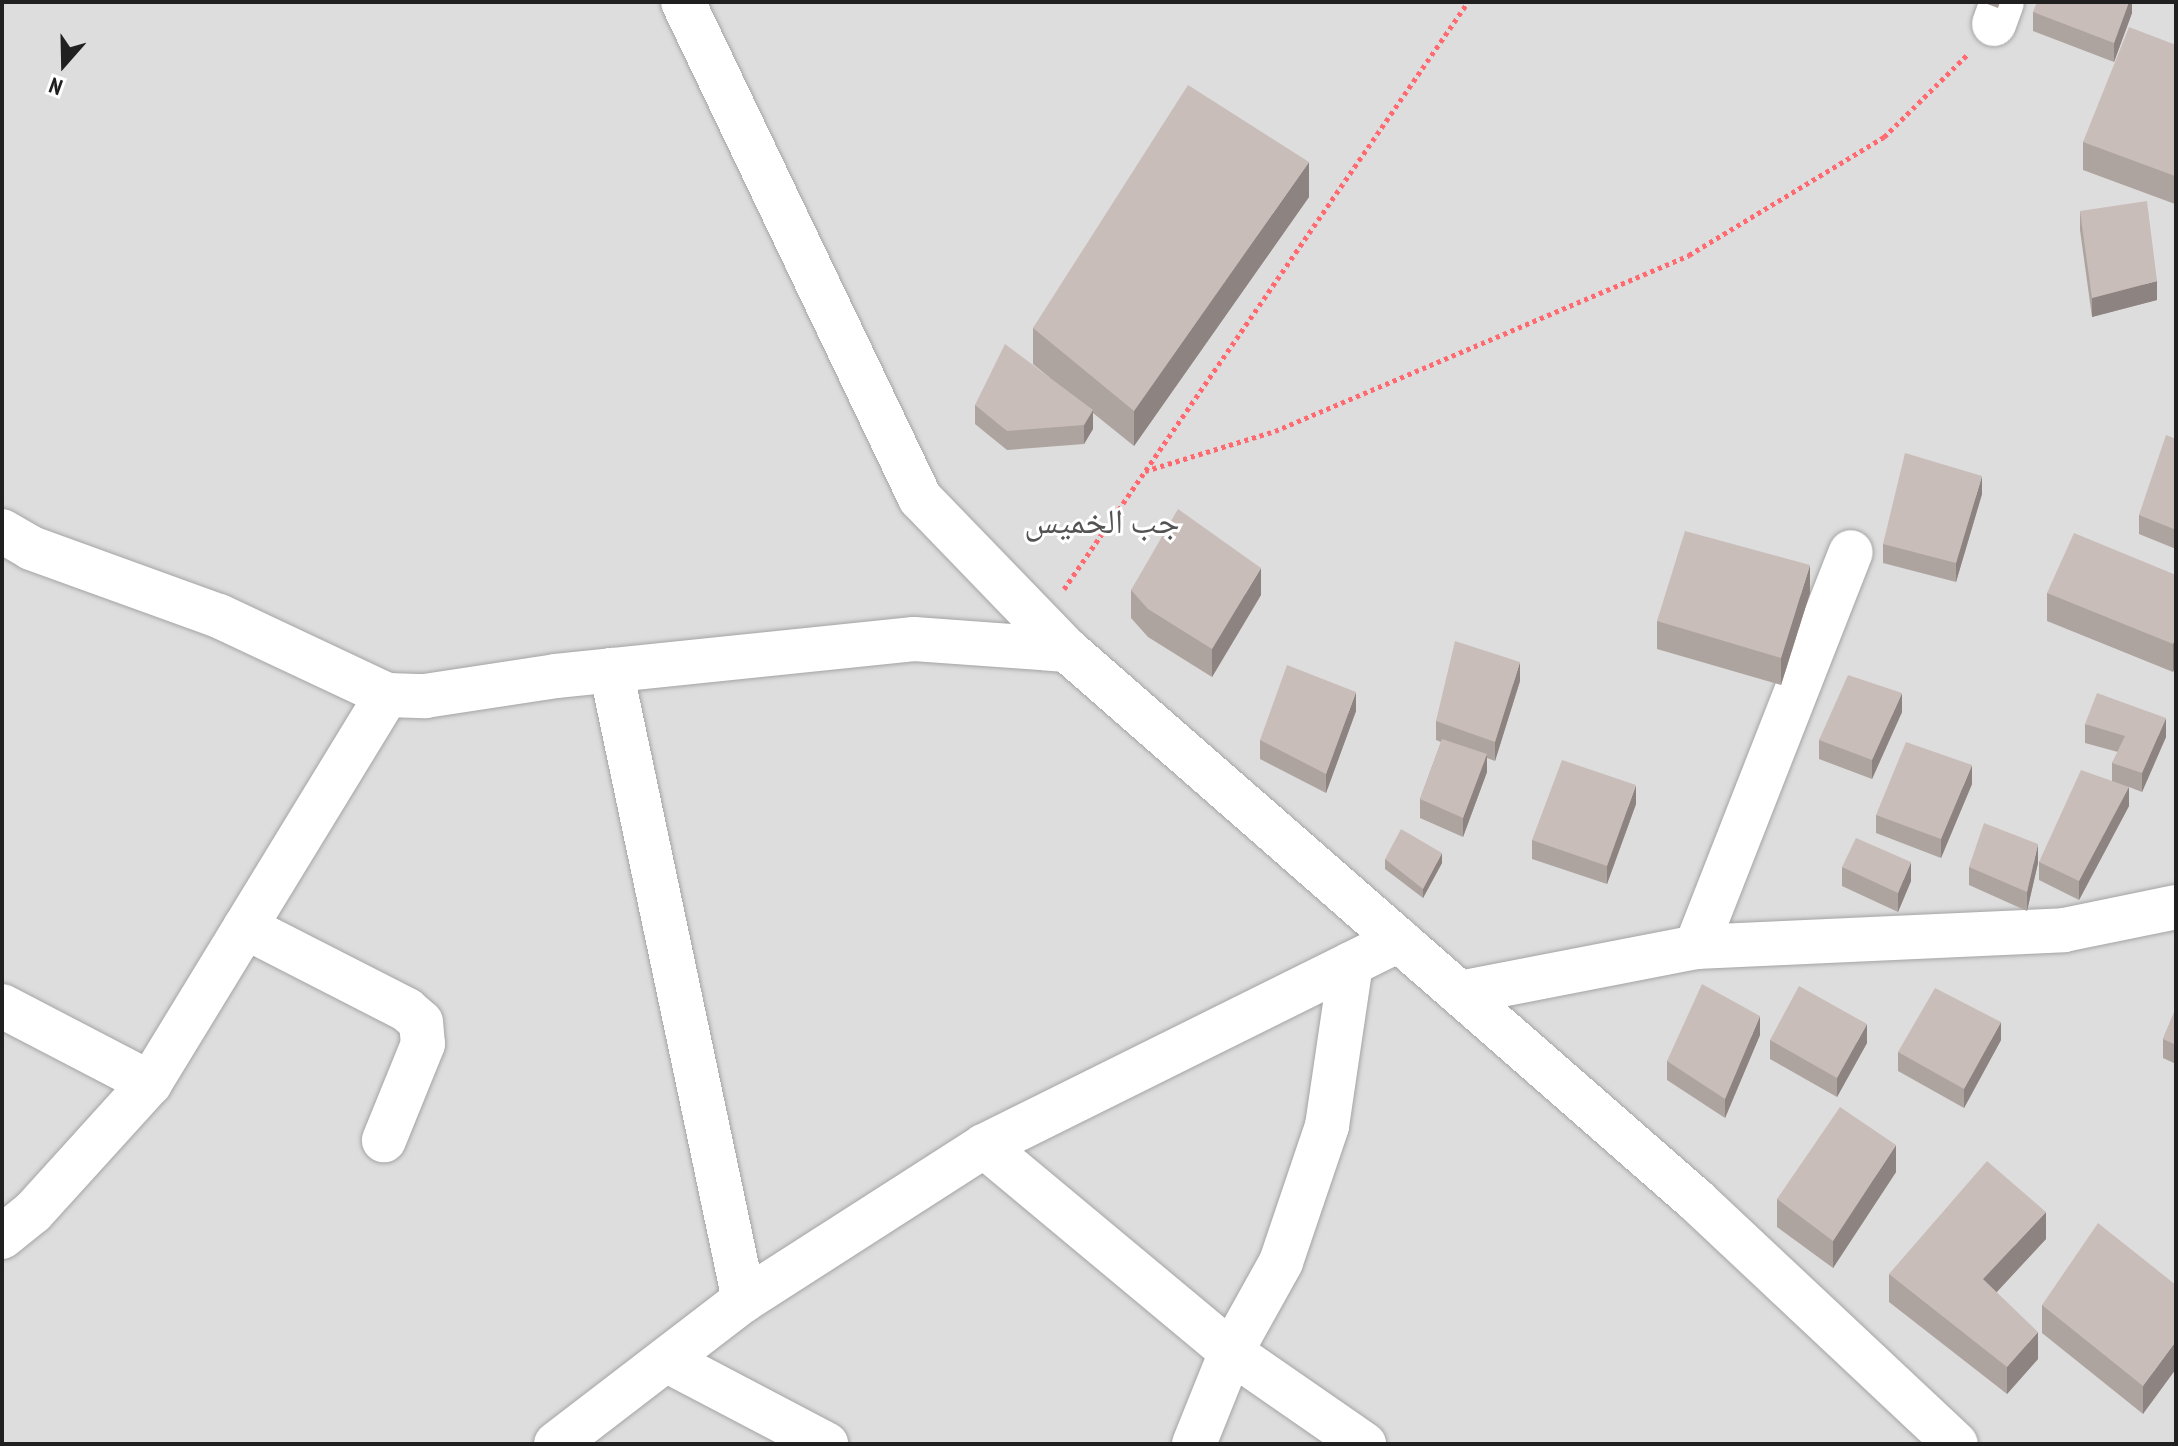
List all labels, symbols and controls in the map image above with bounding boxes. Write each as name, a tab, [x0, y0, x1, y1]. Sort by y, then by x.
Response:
north arrow	[24, 24, 104, 104]
text: N	[45, 71, 66, 102]
district label: جب الخميس	[1024, 501, 1180, 541]

